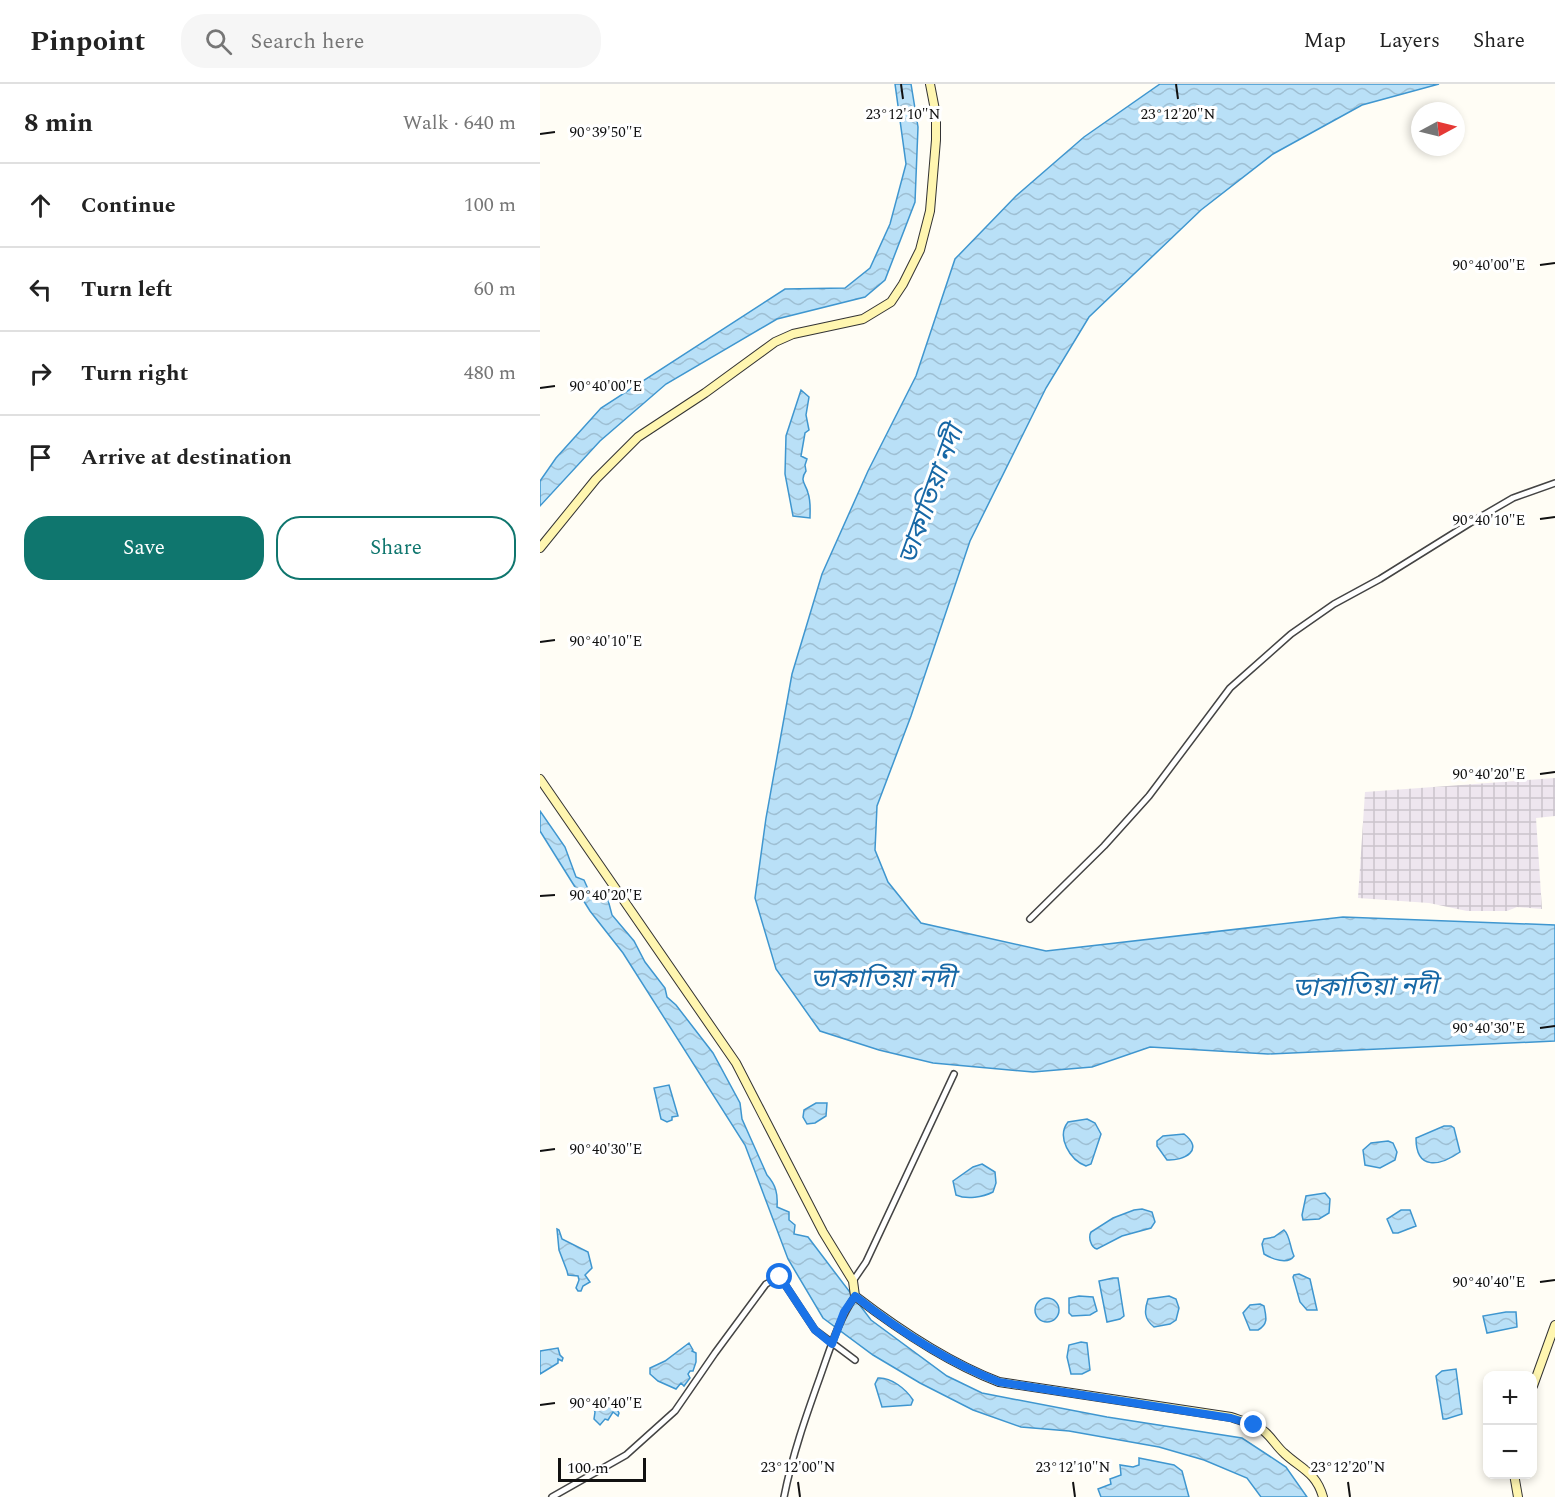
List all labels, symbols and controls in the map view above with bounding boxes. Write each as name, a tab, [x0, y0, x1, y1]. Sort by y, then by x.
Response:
search box	[181, 14, 601, 68]
text: Pinpoint	[30, 20, 145, 63]
icon: search	[202, 25, 235, 58]
text: Search here	[250, 25, 364, 58]
text: Map	[1304, 25, 1346, 57]
text: Layers	[1379, 25, 1440, 57]
text: Share	[1473, 25, 1525, 57]
north arrow	[1411, 102, 1465, 156]
text: 8 min	[24, 103, 93, 143]
text: 23°12'10"N	[866, 103, 941, 126]
text: 23°12'20"N	[1141, 103, 1216, 126]
text: Walk · 640 m	[403, 108, 516, 138]
text: 90°39'50"E	[570, 121, 642, 144]
icon: ahead	[24, 189, 57, 222]
text: Continue	[81, 189, 176, 222]
text: 100 m	[464, 190, 516, 220]
text: 90°40'00"E	[1453, 254, 1525, 277]
icon: left	[24, 273, 57, 306]
text: Turn left	[81, 273, 173, 306]
text: 60 m	[474, 274, 516, 304]
icon: right	[24, 357, 57, 390]
text: Turn right	[81, 357, 188, 390]
text: 480 m	[464, 358, 516, 388]
text: 90°40'00"E	[570, 375, 642, 398]
water label: ডাকাতিয়া নদী	[887, 415, 976, 570]
icon: arrive	[24, 441, 57, 474]
text: Arrive at destination	[81, 441, 292, 474]
text: 90°40'10"E	[1453, 509, 1525, 532]
button: Save	[24, 516, 264, 580]
button: Share	[276, 516, 516, 580]
text: 90°40'10"E	[570, 630, 642, 653]
text: 90°40'20"E	[1453, 763, 1525, 786]
text: 90°40'20"E	[570, 884, 642, 907]
water label: ডাকাতিয়া নদী	[811, 959, 961, 999]
water label: ডাকাতিয়া নদী	[1292, 966, 1443, 1008]
text: 90°40'30"E	[1453, 1017, 1525, 1040]
text: 90°40'30"E	[570, 1138, 642, 1161]
route start	[766, 1263, 792, 1289]
text: 90°40'40"E	[1453, 1271, 1525, 1294]
map controls	[1483, 1371, 1537, 1479]
button: +	[1483, 1371, 1537, 1425]
text: 90°40'40"E	[570, 1392, 642, 1415]
route end	[1240, 1411, 1266, 1437]
button: −	[1483, 1425, 1537, 1479]
scale bar	[558, 1455, 646, 1482]
text: 100 m	[567, 1456, 609, 1480]
text: 23°12'00"N	[761, 1456, 836, 1479]
text: 23°12'10"N	[1036, 1456, 1111, 1479]
text: 23°12'20"N	[1311, 1456, 1386, 1479]

